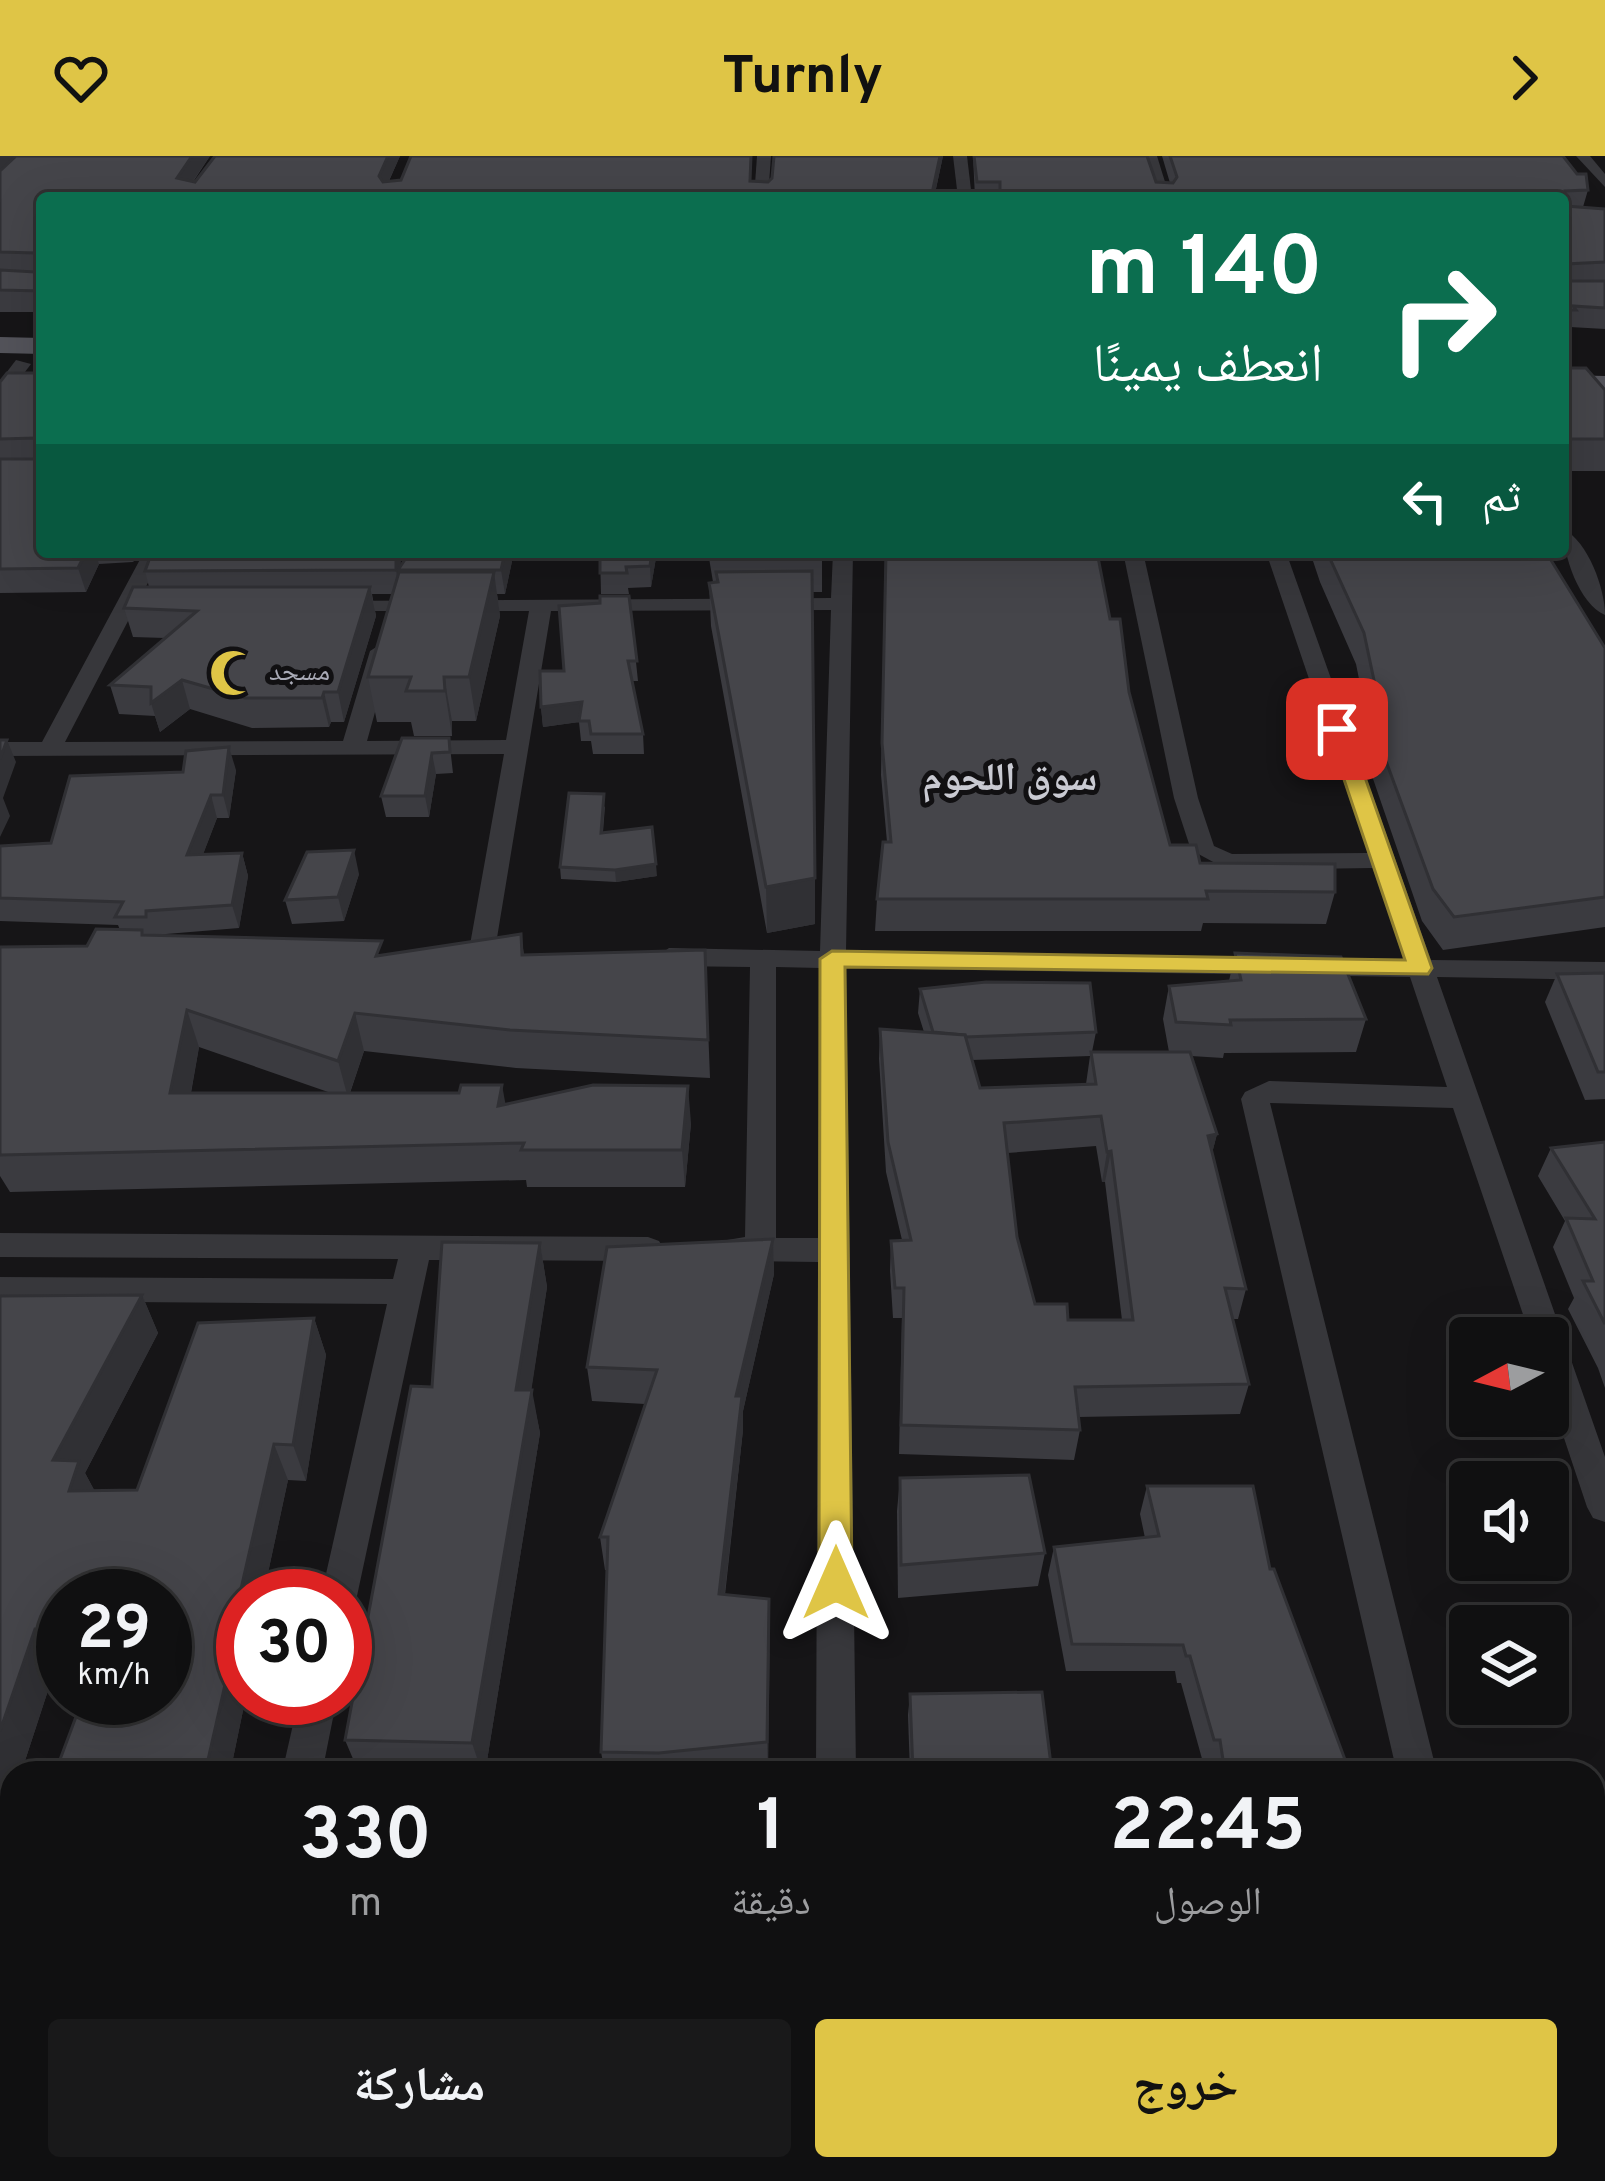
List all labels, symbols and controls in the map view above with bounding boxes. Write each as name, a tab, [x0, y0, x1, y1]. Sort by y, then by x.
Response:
text: Turnly	[722, 44, 883, 113]
icon: heart	[48, 45, 114, 111]
icon: forward	[1491, 45, 1557, 111]
text: 140 m	[1086, 219, 1323, 325]
icon: right	[1365, 240, 1521, 396]
text: انعطف يمينًا	[1092, 333, 1323, 402]
icon: left	[1392, 468, 1458, 534]
text: ثم	[1482, 471, 1521, 528]
mosque icon: مسجد	[208, 648, 258, 698]
place label: مسجد	[269, 656, 330, 690]
pin	[1286, 678, 1388, 780]
icon: arrive	[1304, 696, 1370, 762]
district label: سوق اللحوم	[923, 756, 1097, 805]
north arrow	[1449, 1317, 1569, 1437]
map controls	[1449, 1317, 1569, 1725]
button: sound	[1449, 1461, 1569, 1581]
position arrow	[773, 1520, 899, 1646]
speed limit sign: 30	[216, 1569, 372, 1725]
text: 29	[77, 1594, 151, 1670]
button: layers	[1449, 1605, 1569, 1725]
text: km/h	[78, 1658, 150, 1695]
text: 1	[756, 1784, 785, 1876]
text: 22:45	[1110, 1784, 1306, 1876]
text: 330	[299, 1793, 432, 1885]
text: دقيقة	[731, 1880, 811, 1929]
text: الوصول	[1154, 1880, 1262, 1929]
text: m	[349, 1881, 382, 1930]
button: مشاركة	[48, 2019, 791, 2157]
button: خروج	[815, 2019, 1557, 2157]

